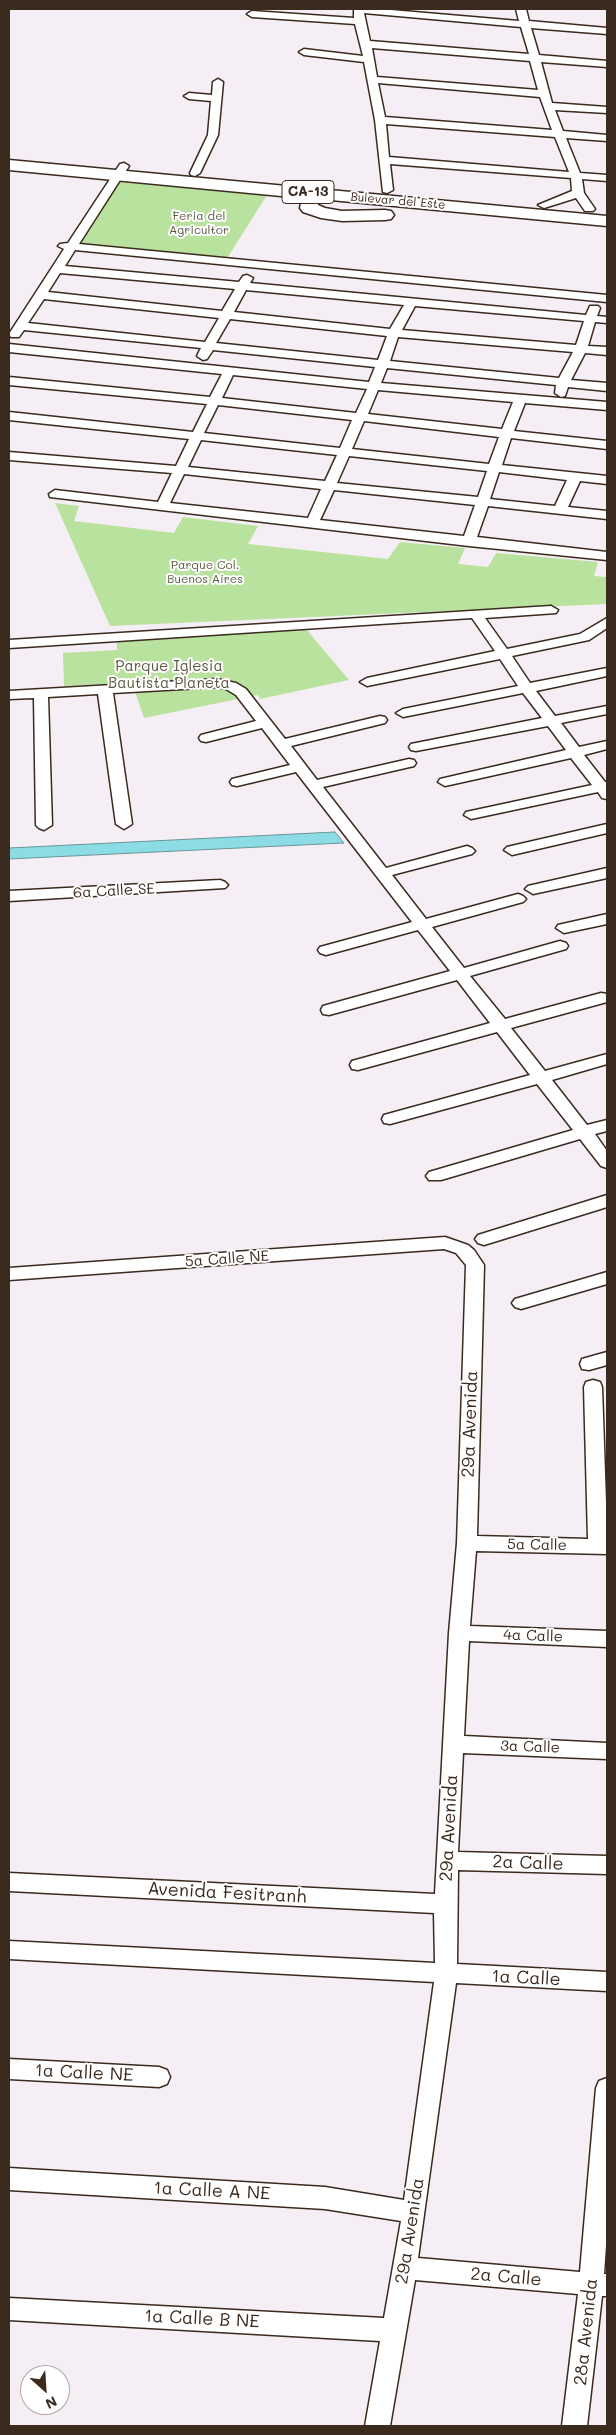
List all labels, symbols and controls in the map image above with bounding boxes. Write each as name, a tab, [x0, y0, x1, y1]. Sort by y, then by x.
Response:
road number: CA-13	[282, 180, 334, 203]
street label: Bulevar del Este	[350, 190, 446, 212]
park label: Feria del Agricultor	[169, 209, 229, 237]
park label: Parque Col. Buenos Aires	[167, 558, 243, 586]
park label: Parque Iglesia Bautista Planeta	[108, 657, 230, 692]
street label: 6a Calle SE	[73, 880, 155, 902]
street label: 5a Calle NE	[184, 1247, 270, 1271]
street label: 29a Avenida	[457, 1370, 483, 1478]
street label: 5a Calle	[507, 1535, 567, 1555]
street label: 4a Calle	[503, 1626, 563, 1646]
street label: 3a Calle	[500, 1737, 560, 1757]
street label: 29a Avenida	[435, 1774, 463, 1882]
street label: 2a Calle	[492, 1851, 564, 1875]
street label: Avenida Fesitranh	[147, 1878, 307, 1908]
street label: 1a Calle	[491, 1965, 561, 1991]
street label: 1a Calle NE	[34, 2060, 134, 2086]
street label: 29a Avenida	[391, 2176, 429, 2286]
street label: 1a Calle A NE	[153, 2177, 271, 2205]
street label: 2a Calle	[470, 2263, 542, 2291]
street label: 28a Avenida	[570, 2278, 602, 2386]
street label: 1a Calle B NE	[144, 2305, 260, 2333]
north arrow	[20, 2365, 70, 2415]
text: N	[42, 2392, 60, 2414]

